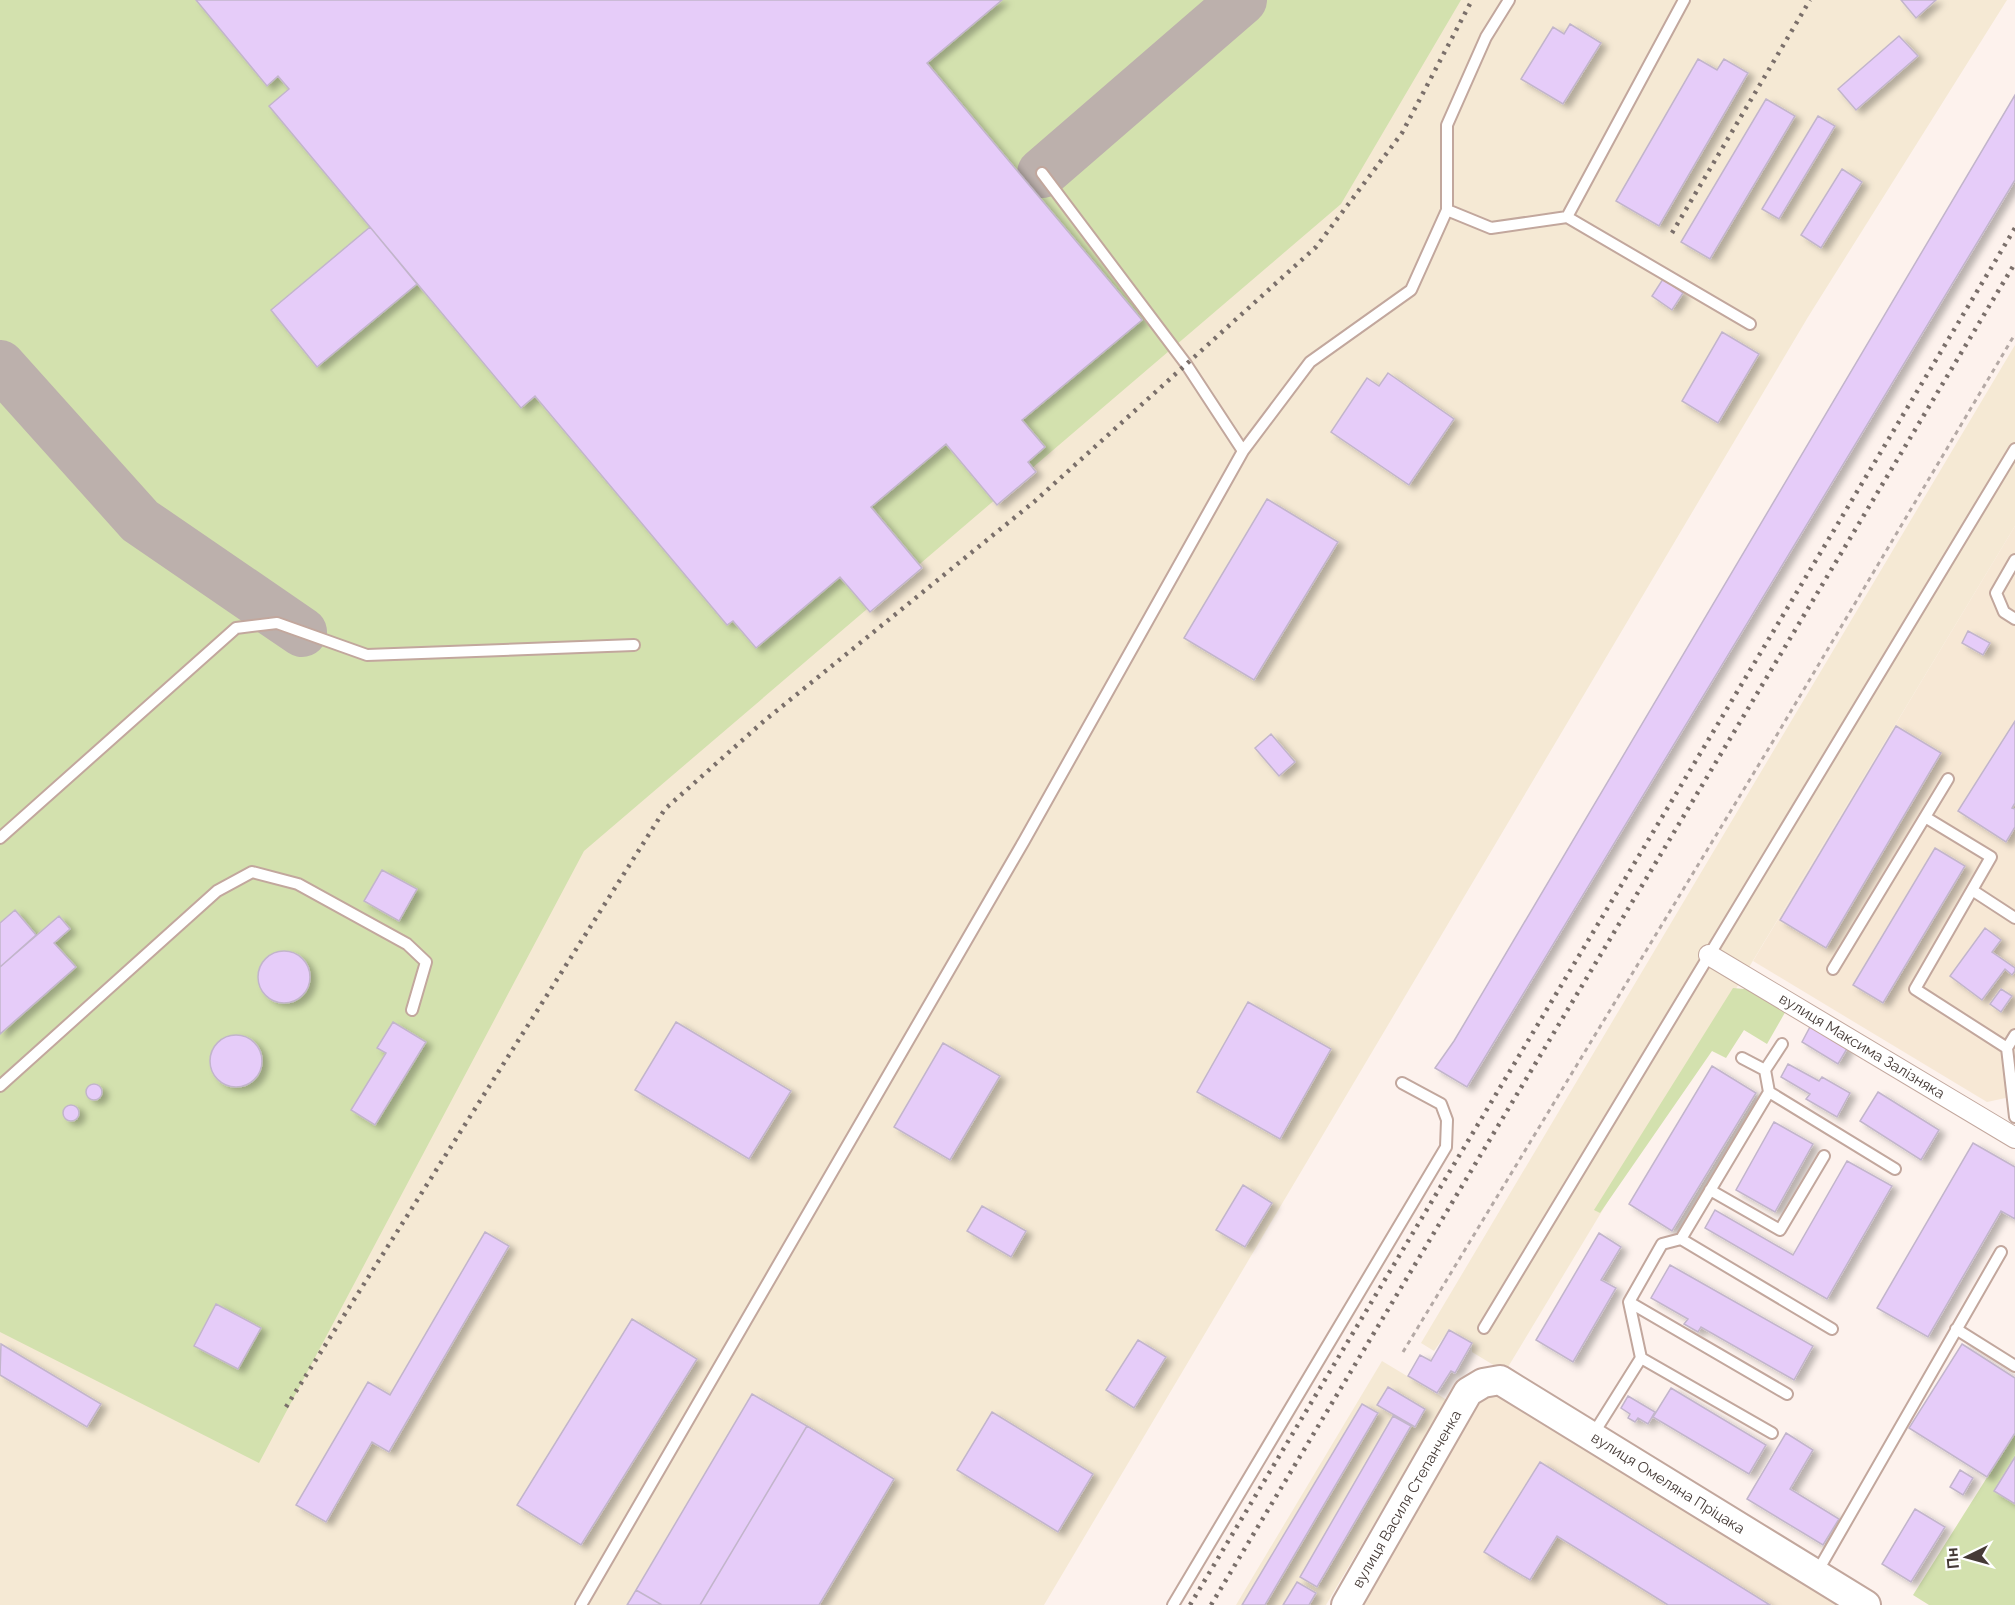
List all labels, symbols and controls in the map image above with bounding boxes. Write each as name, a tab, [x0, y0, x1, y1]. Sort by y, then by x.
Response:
street label: вулиця Максима Залізняка	[1776, 989, 1948, 1103]
street label: вулиця Василя Степанченка	[1349, 1407, 1465, 1591]
street label: вулиця Омеляна Пріцака	[1588, 1428, 1748, 1538]
north arrow	[1937, 1527, 1997, 1587]
text: Пн	[1942, 1547, 1963, 1570]

